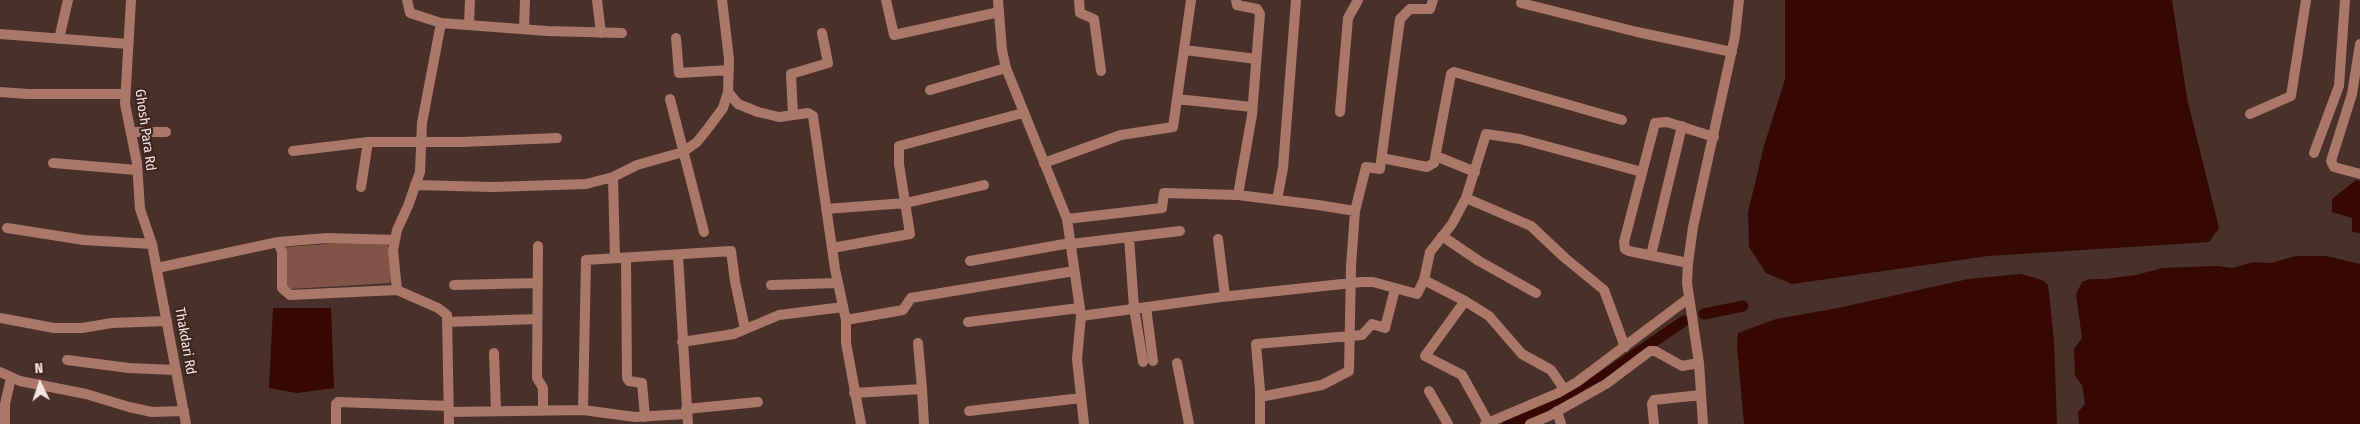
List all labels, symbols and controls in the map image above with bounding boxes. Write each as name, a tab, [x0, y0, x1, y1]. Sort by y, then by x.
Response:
street label: Ghosh Para Rd	[131, 88, 159, 172]
street label: Thakdari Rd	[171, 306, 199, 376]
north arrow	[15, 359, 65, 409]
text: N	[34, 360, 44, 377]

